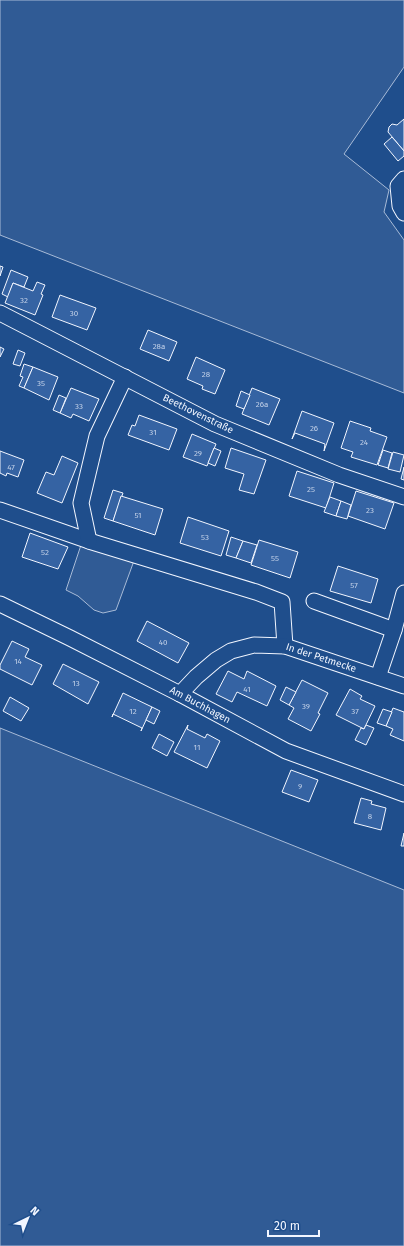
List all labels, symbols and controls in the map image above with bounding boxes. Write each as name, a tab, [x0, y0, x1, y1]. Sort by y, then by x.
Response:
house number: 32	[20, 296, 28, 305]
house number: 30	[70, 309, 79, 318]
house number: 28a	[153, 342, 165, 351]
house number: 28	[202, 370, 211, 379]
house number: 35	[37, 379, 45, 388]
street label: Beethovenstraße	[161, 392, 235, 436]
house number: 26a	[256, 400, 268, 409]
house number: 33	[75, 402, 83, 411]
house number: 26	[310, 424, 318, 433]
house number: 31	[149, 428, 157, 437]
house number: 24	[360, 438, 369, 447]
house number: 29	[194, 449, 202, 458]
house number: 47	[7, 463, 15, 472]
house number: 25	[307, 485, 315, 494]
house number: 23	[366, 506, 374, 515]
house number: 51	[134, 511, 142, 520]
house number: 53	[201, 533, 209, 542]
house number: 52	[41, 548, 49, 557]
house number: 55	[271, 554, 279, 563]
house number: 57	[350, 581, 358, 590]
house number: 40	[159, 638, 168, 647]
street label: In der Petmecke	[284, 641, 358, 675]
house number: 14	[14, 657, 23, 666]
house number: 13	[72, 679, 80, 688]
street label: Am Buchhagen	[168, 684, 232, 726]
house number: 41	[243, 685, 251, 694]
house number: 39	[302, 702, 310, 711]
house number: 12	[129, 707, 137, 716]
house number: 37	[351, 707, 359, 716]
house number: 11	[194, 743, 200, 752]
house number: 9	[298, 782, 302, 791]
house number: 8	[368, 812, 373, 821]
north arrow	[8, 1198, 48, 1238]
text: N	[27, 1204, 42, 1218]
scale bar	[268, 1212, 319, 1238]
text: 20 m	[274, 1219, 300, 1233]

